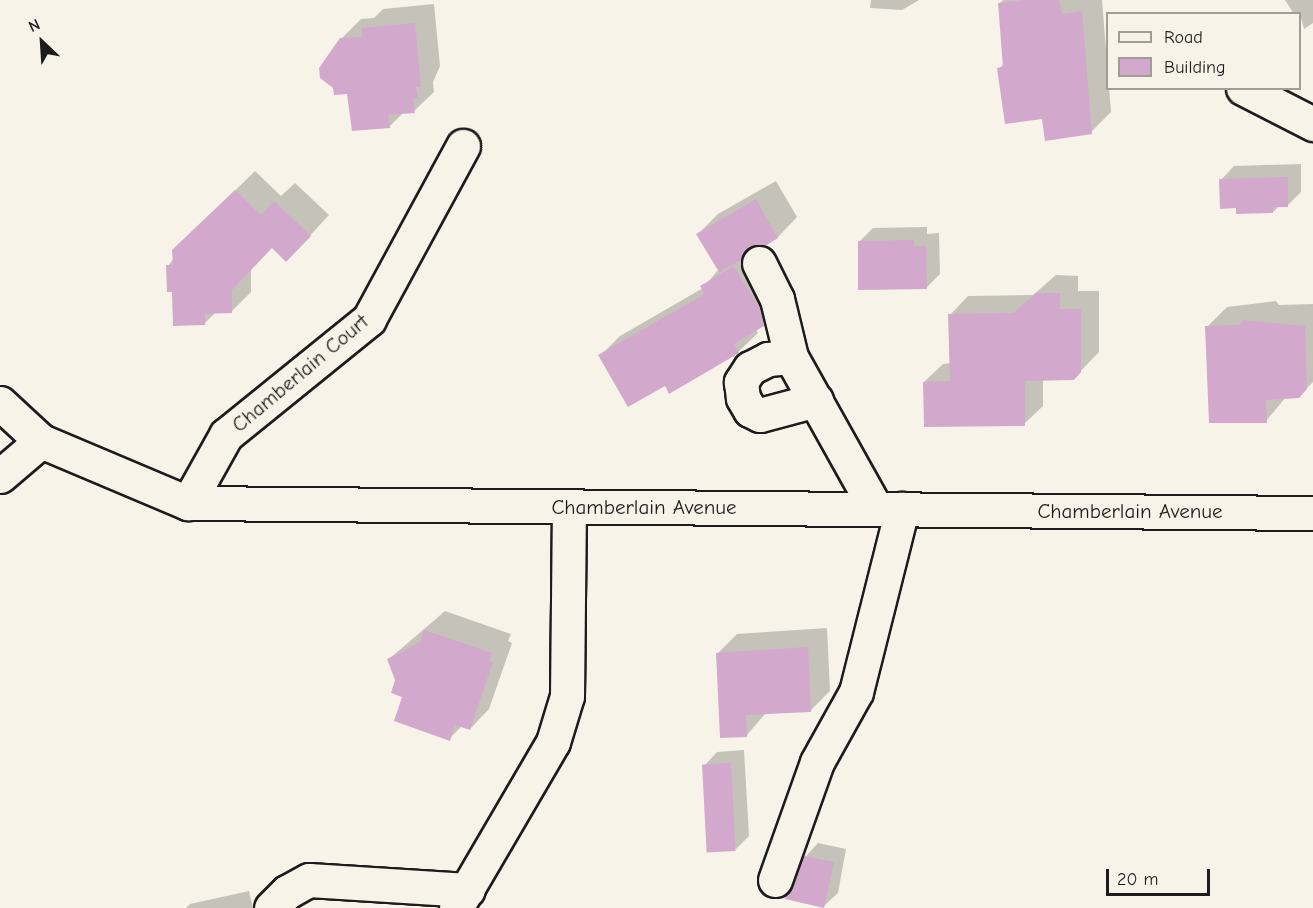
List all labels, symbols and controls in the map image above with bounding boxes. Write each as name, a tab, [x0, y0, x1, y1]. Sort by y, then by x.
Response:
north arrow	[12, 12, 72, 72]
legend	[1106, 12, 1301, 90]
text: N	[26, 15, 43, 36]
text: Road	[1164, 27, 1203, 48]
text: Building	[1164, 57, 1226, 78]
street label: Chamberlain Court	[227, 309, 373, 437]
street label: Chamberlain Avenue	[551, 494, 737, 520]
street label: Chamberlain Avenue	[1037, 498, 1223, 524]
scale bar	[1109, 857, 1212, 895]
text: 20 m	[1117, 869, 1158, 890]

